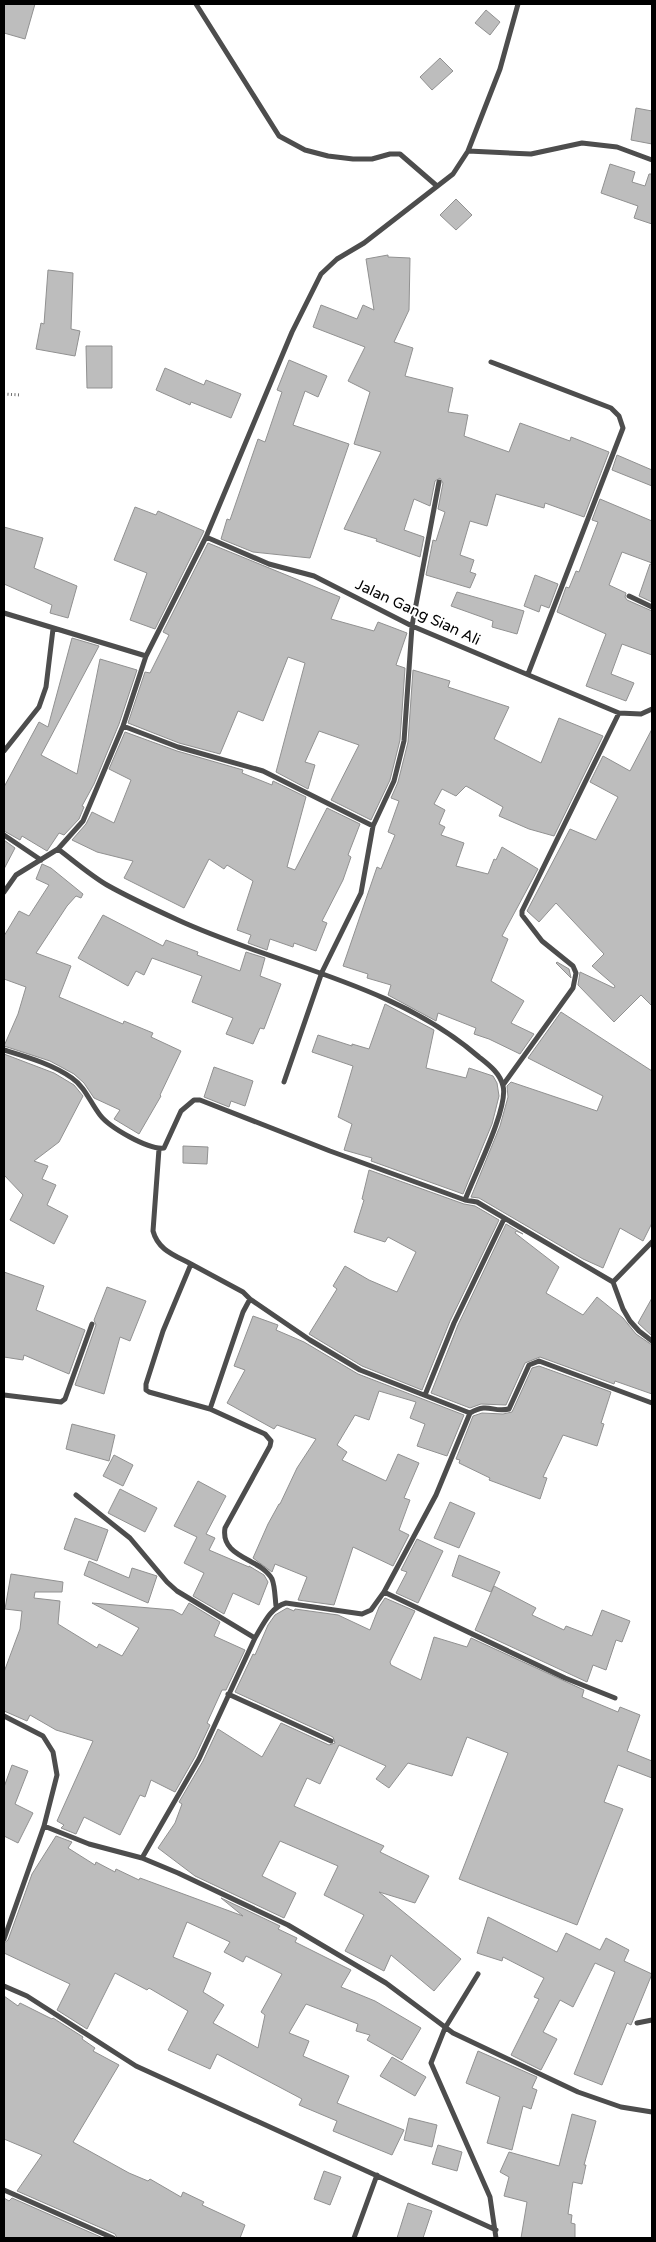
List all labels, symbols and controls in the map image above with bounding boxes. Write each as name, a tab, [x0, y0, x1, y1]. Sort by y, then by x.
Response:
street label: Jalan Gang Sian Ali	[353, 575, 483, 649]

